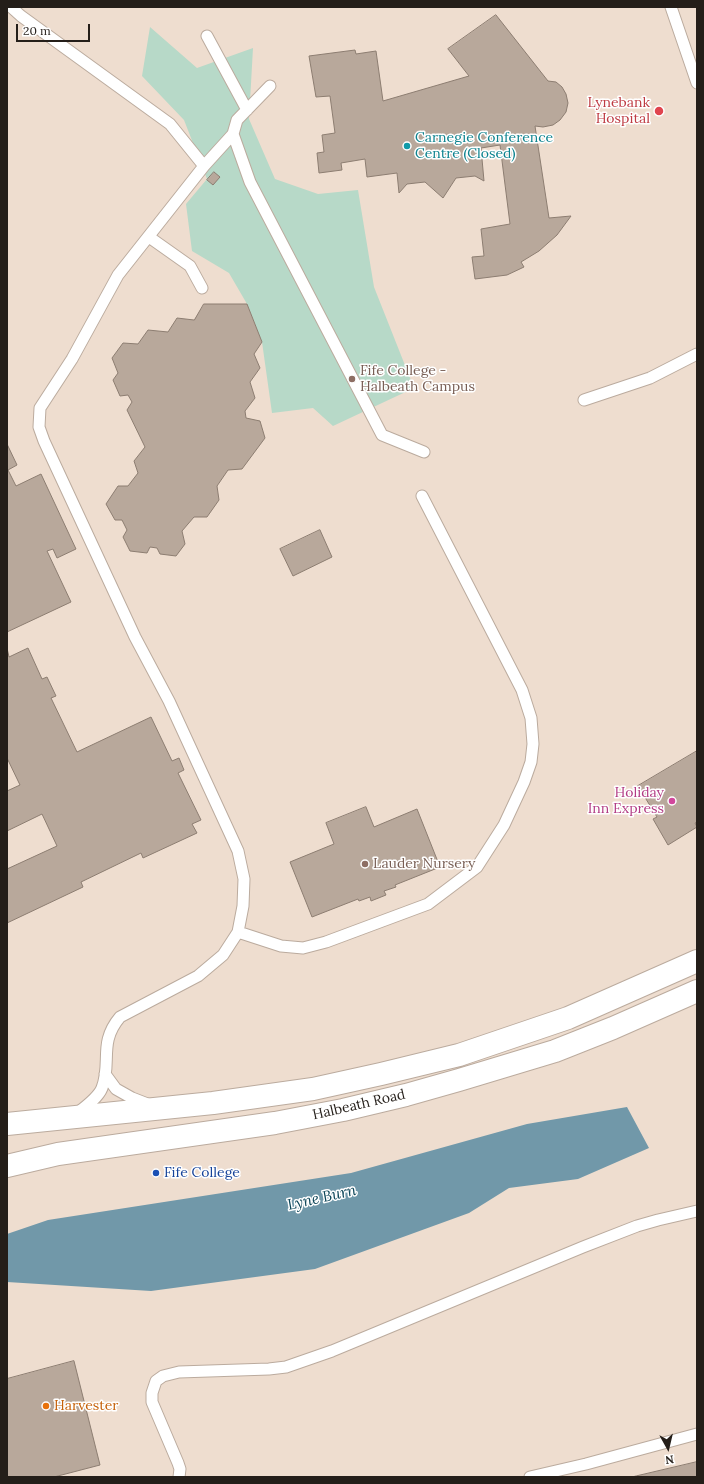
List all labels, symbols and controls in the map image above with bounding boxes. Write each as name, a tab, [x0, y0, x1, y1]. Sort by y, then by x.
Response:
scale bar	[18, 16, 92, 42]
text: 20 m	[23, 23, 51, 38]
place label: Lynebank Hospital	[587, 95, 650, 128]
marker: Lynebank Hospital	[653, 105, 665, 117]
place label: Carnegie Conference Centre (Closed)	[415, 130, 553, 162]
marker: Carnegie Conference Centre (Closed)	[402, 141, 412, 151]
place label: Fife College - Halbeath Campus	[360, 363, 475, 396]
marker: Fife College - Halbeath Campus	[347, 374, 357, 384]
place label: Holiday Inn Express	[588, 785, 664, 818]
marker: Holiday Inn Express	[667, 796, 677, 806]
place label: Lauder Nursery	[373, 856, 475, 872]
marker: Lauder Nursery	[360, 859, 370, 869]
street label: Halbeath Road	[311, 1086, 407, 1124]
place label: Fife College	[164, 1165, 240, 1181]
marker: Fife College	[151, 1168, 161, 1178]
water label: Lyne Burn	[286, 1181, 358, 1215]
place label: Harvester	[54, 1398, 118, 1414]
marker: Harvester	[41, 1401, 51, 1411]
north arrow	[648, 1428, 688, 1468]
text: N	[664, 1452, 675, 1467]

